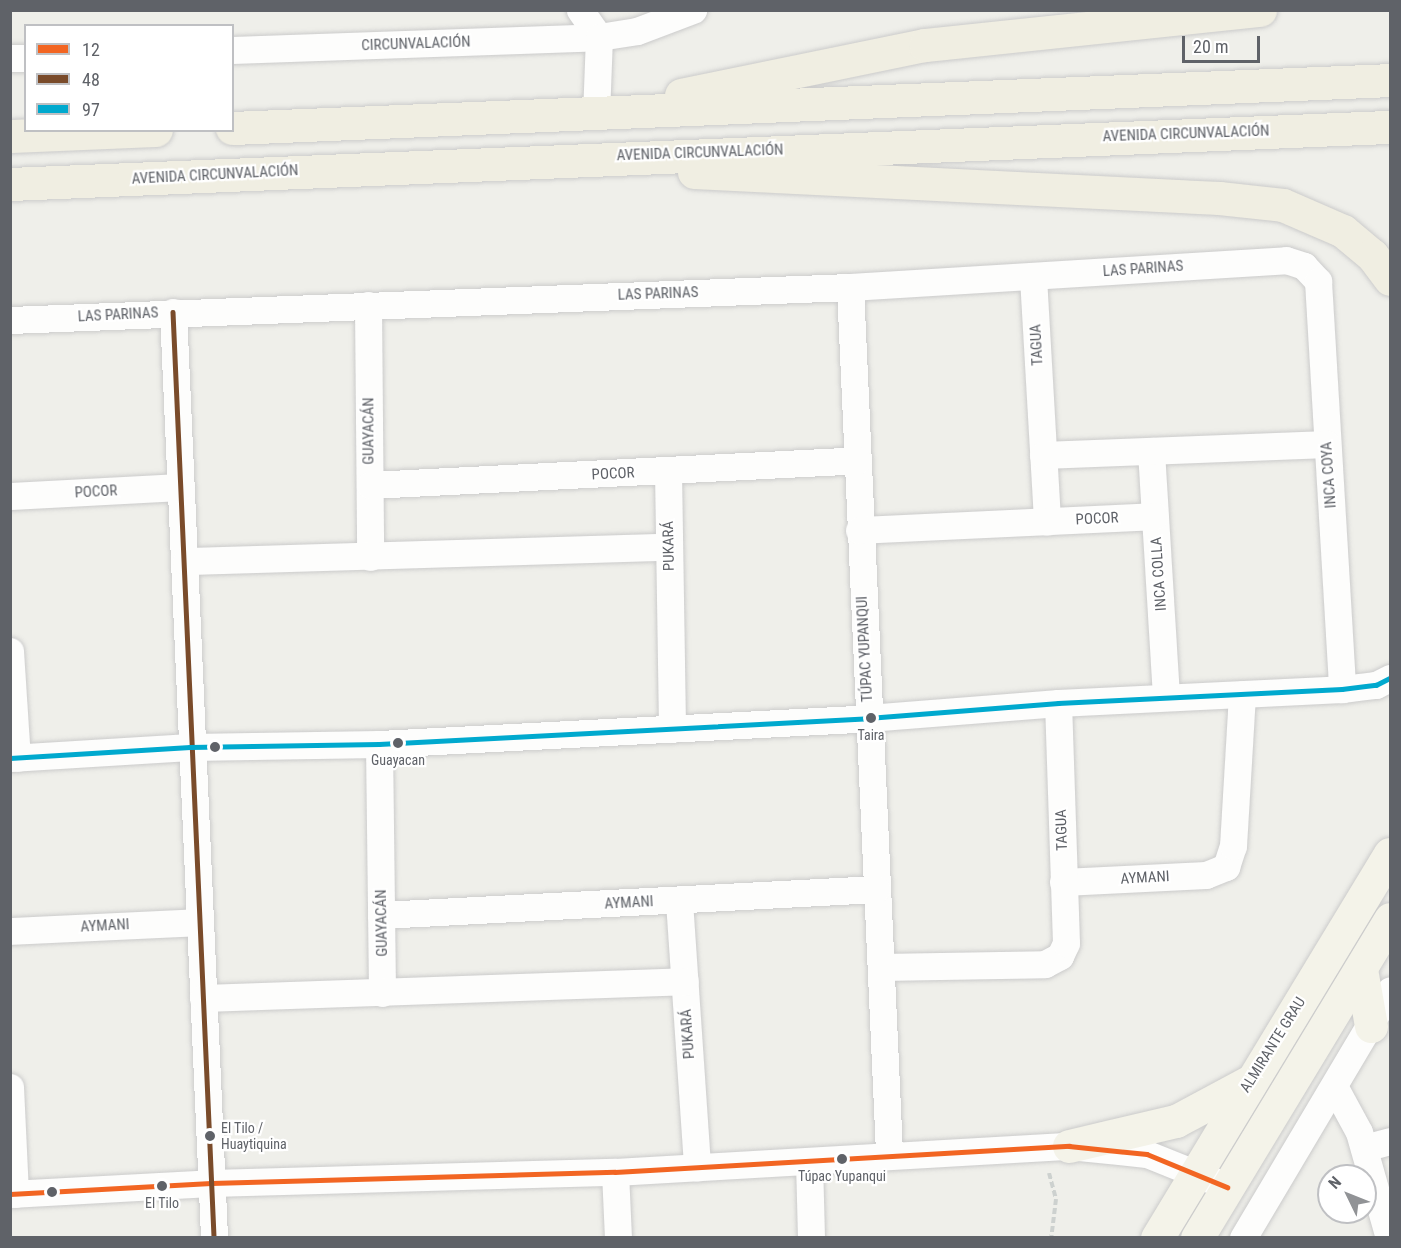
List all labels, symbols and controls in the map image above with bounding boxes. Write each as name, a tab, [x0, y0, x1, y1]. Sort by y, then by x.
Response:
legend	[24, 24, 234, 132]
scale bar	[1185, 24, 1263, 62]
street label: CIRCUNVALACIÓN	[361, 33, 471, 55]
text: 20 m	[1193, 36, 1228, 57]
text: 12	[82, 39, 100, 60]
text: 48	[82, 69, 100, 90]
text: 97	[82, 99, 100, 120]
street label: AVENIDA CIRCUNVALACIÓN	[1102, 122, 1270, 146]
street label: AVENIDA CIRCUNVALACIÓN	[616, 141, 784, 165]
street label: AVENIDA CIRCUNVALACIÓN	[131, 162, 299, 188]
street label: LAS PARINAS	[1102, 257, 1184, 281]
street label: LAS PARINAS	[617, 284, 699, 304]
street label: LAS PARINAS	[77, 304, 159, 326]
street label: TAGUA	[1027, 324, 1047, 366]
street label: GUAYACÁN	[360, 397, 378, 465]
street label: INCA COYA	[1318, 441, 1340, 509]
street label: POCOR	[591, 464, 635, 484]
street label: POCOR	[74, 482, 118, 502]
street label: POCOR	[1075, 509, 1119, 529]
street label: PUKARÁ	[660, 521, 678, 571]
street label: INCA COLLA	[1147, 536, 1171, 612]
street label: TÚPAC YUPANQUI	[853, 596, 877, 702]
marker: Taira	[865, 712, 877, 724]
place label: Taira	[857, 727, 885, 743]
marker: Guayacan	[392, 737, 404, 749]
unlabelled marker	[209, 741, 221, 753]
place label: Guayacan	[371, 752, 425, 768]
street label: TAGUA	[1052, 809, 1072, 851]
street label: AYMANI	[1120, 868, 1170, 888]
street label: GUAYACÁN	[372, 889, 392, 957]
street label: AYMANI	[604, 893, 654, 913]
street label: AYMANI	[80, 916, 130, 936]
street label: ALMIRANTE GRAU	[1236, 994, 1310, 1096]
street label: PUKARÁ	[677, 1008, 699, 1060]
place label: El Tilo / Huaytiquina	[221, 1120, 287, 1152]
marker: El Tilo / Huaytiquina	[204, 1130, 216, 1142]
marker: Túpac Yupanqui	[836, 1153, 848, 1165]
north arrow	[1317, 1164, 1377, 1224]
place label: Túpac Yupanqui	[798, 1168, 886, 1184]
text: N	[1325, 1173, 1345, 1193]
marker: El Tilo	[156, 1180, 168, 1192]
unlabelled marker	[46, 1186, 58, 1198]
place label: El Tilo	[145, 1195, 179, 1211]

